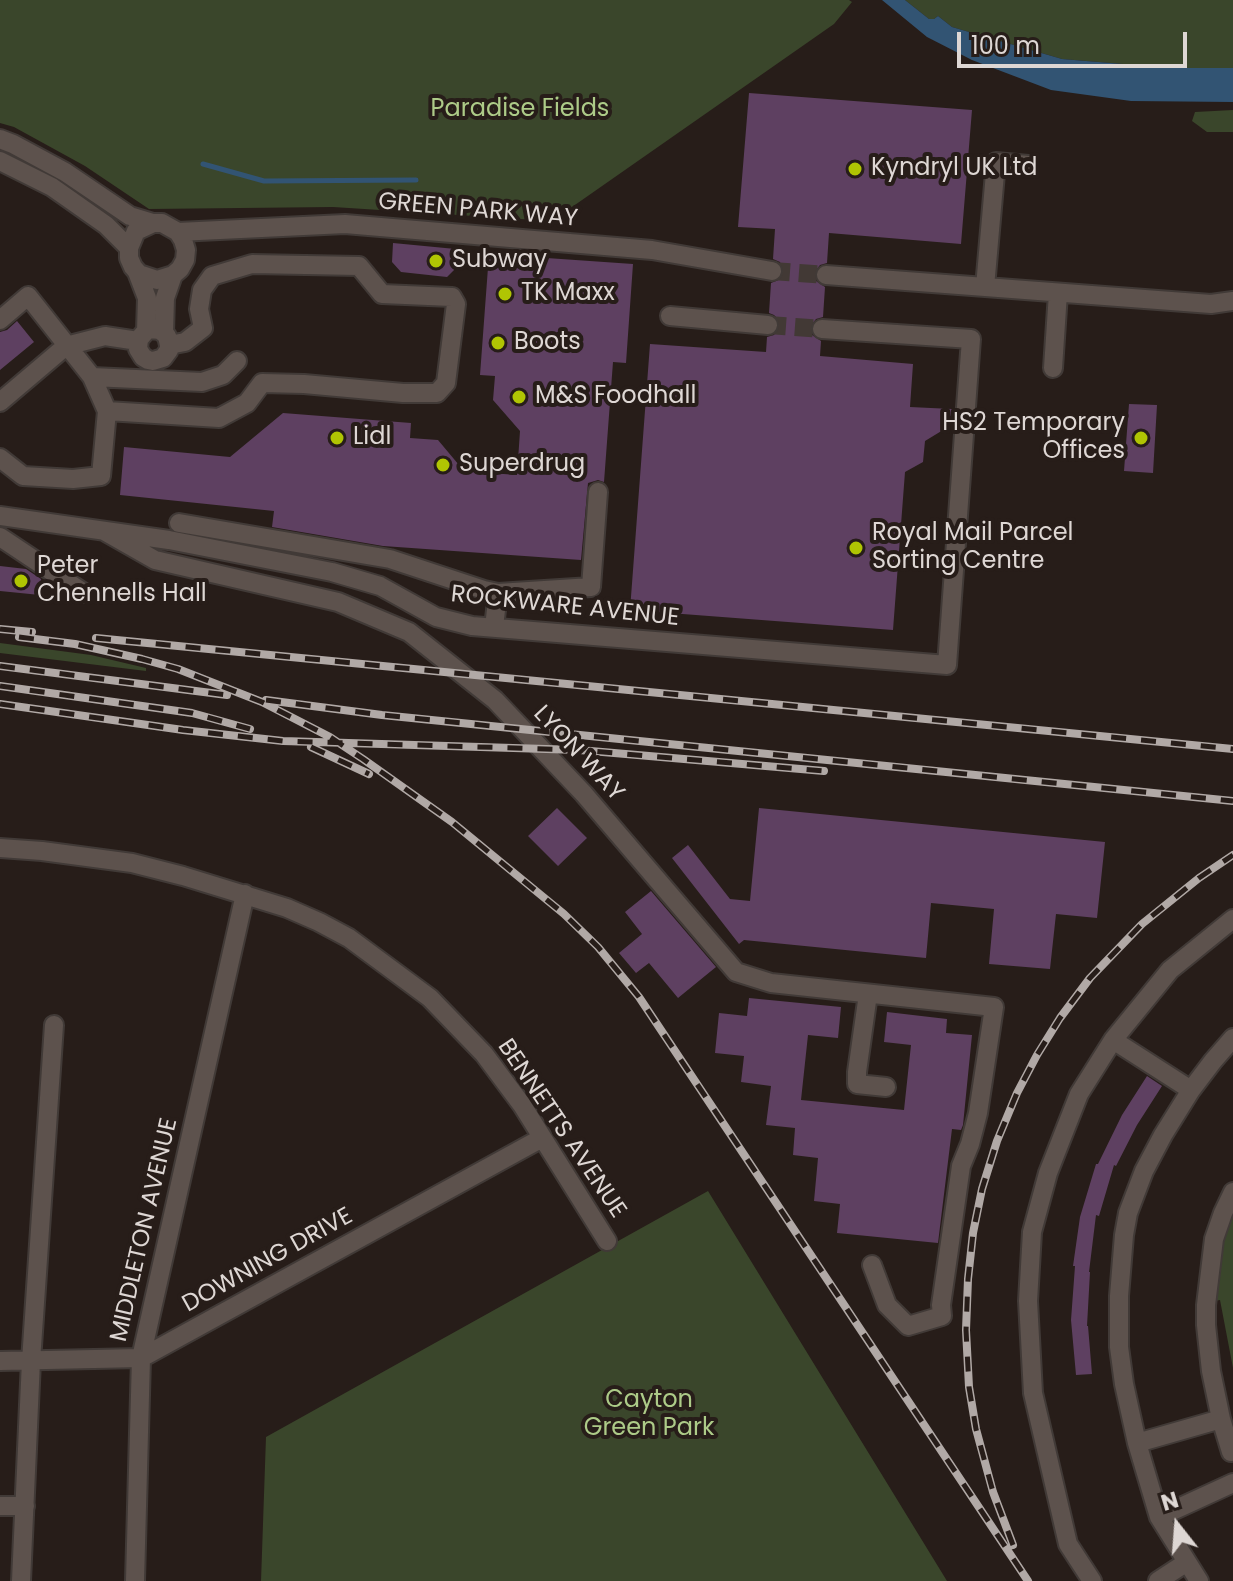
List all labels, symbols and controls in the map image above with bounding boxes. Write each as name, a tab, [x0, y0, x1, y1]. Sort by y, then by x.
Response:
scale bar	[961, 16, 1191, 66]
text: 100 m	[971, 29, 1040, 62]
park label: Paradise Fields	[431, 96, 609, 124]
place label: Kyndryl UK Ltd	[871, 155, 1038, 183]
marker: Kyndryl UK Ltd	[846, 160, 864, 178]
street label: GREEN PARK WAY	[377, 188, 579, 234]
place label: Subway	[452, 247, 547, 275]
marker: Subway	[427, 252, 445, 270]
place label: TK Maxx	[521, 280, 615, 308]
marker: TK Maxx	[496, 285, 514, 303]
place label: Boots	[514, 329, 581, 357]
marker: Boots	[489, 334, 507, 352]
place label: M&S Foodhall	[535, 383, 696, 411]
marker: M&S Foodhall	[510, 388, 528, 406]
place label: HS2 Temporary Offices	[942, 410, 1125, 466]
place label: Lidl	[353, 424, 391, 452]
marker: Lidl	[328, 429, 346, 447]
marker: HS2 Temporary Offices	[1132, 429, 1150, 447]
place label: Superdrug	[459, 451, 585, 479]
marker: Superdrug	[434, 456, 452, 474]
place label: Royal Mail Parcel Sorting Centre	[872, 520, 1074, 576]
marker: Royal Mail Parcel Sorting Centre	[847, 539, 865, 557]
place label: Peter Chennells Hall	[37, 553, 207, 609]
marker: Peter Chennells Hall	[12, 572, 30, 590]
street label: ROCKWARE AVENUE	[449, 581, 681, 633]
street label: LYON WAY	[526, 700, 630, 808]
street label: BENNETTS AVENUE	[490, 1034, 632, 1224]
street label: MIDDLETON AVENUE	[105, 1115, 185, 1345]
street label: DOWNING DRIVE	[178, 1202, 358, 1320]
park label: Cayton Green Park	[584, 1387, 714, 1443]
text: N	[1157, 1484, 1182, 1519]
north arrow	[1137, 1485, 1217, 1565]

